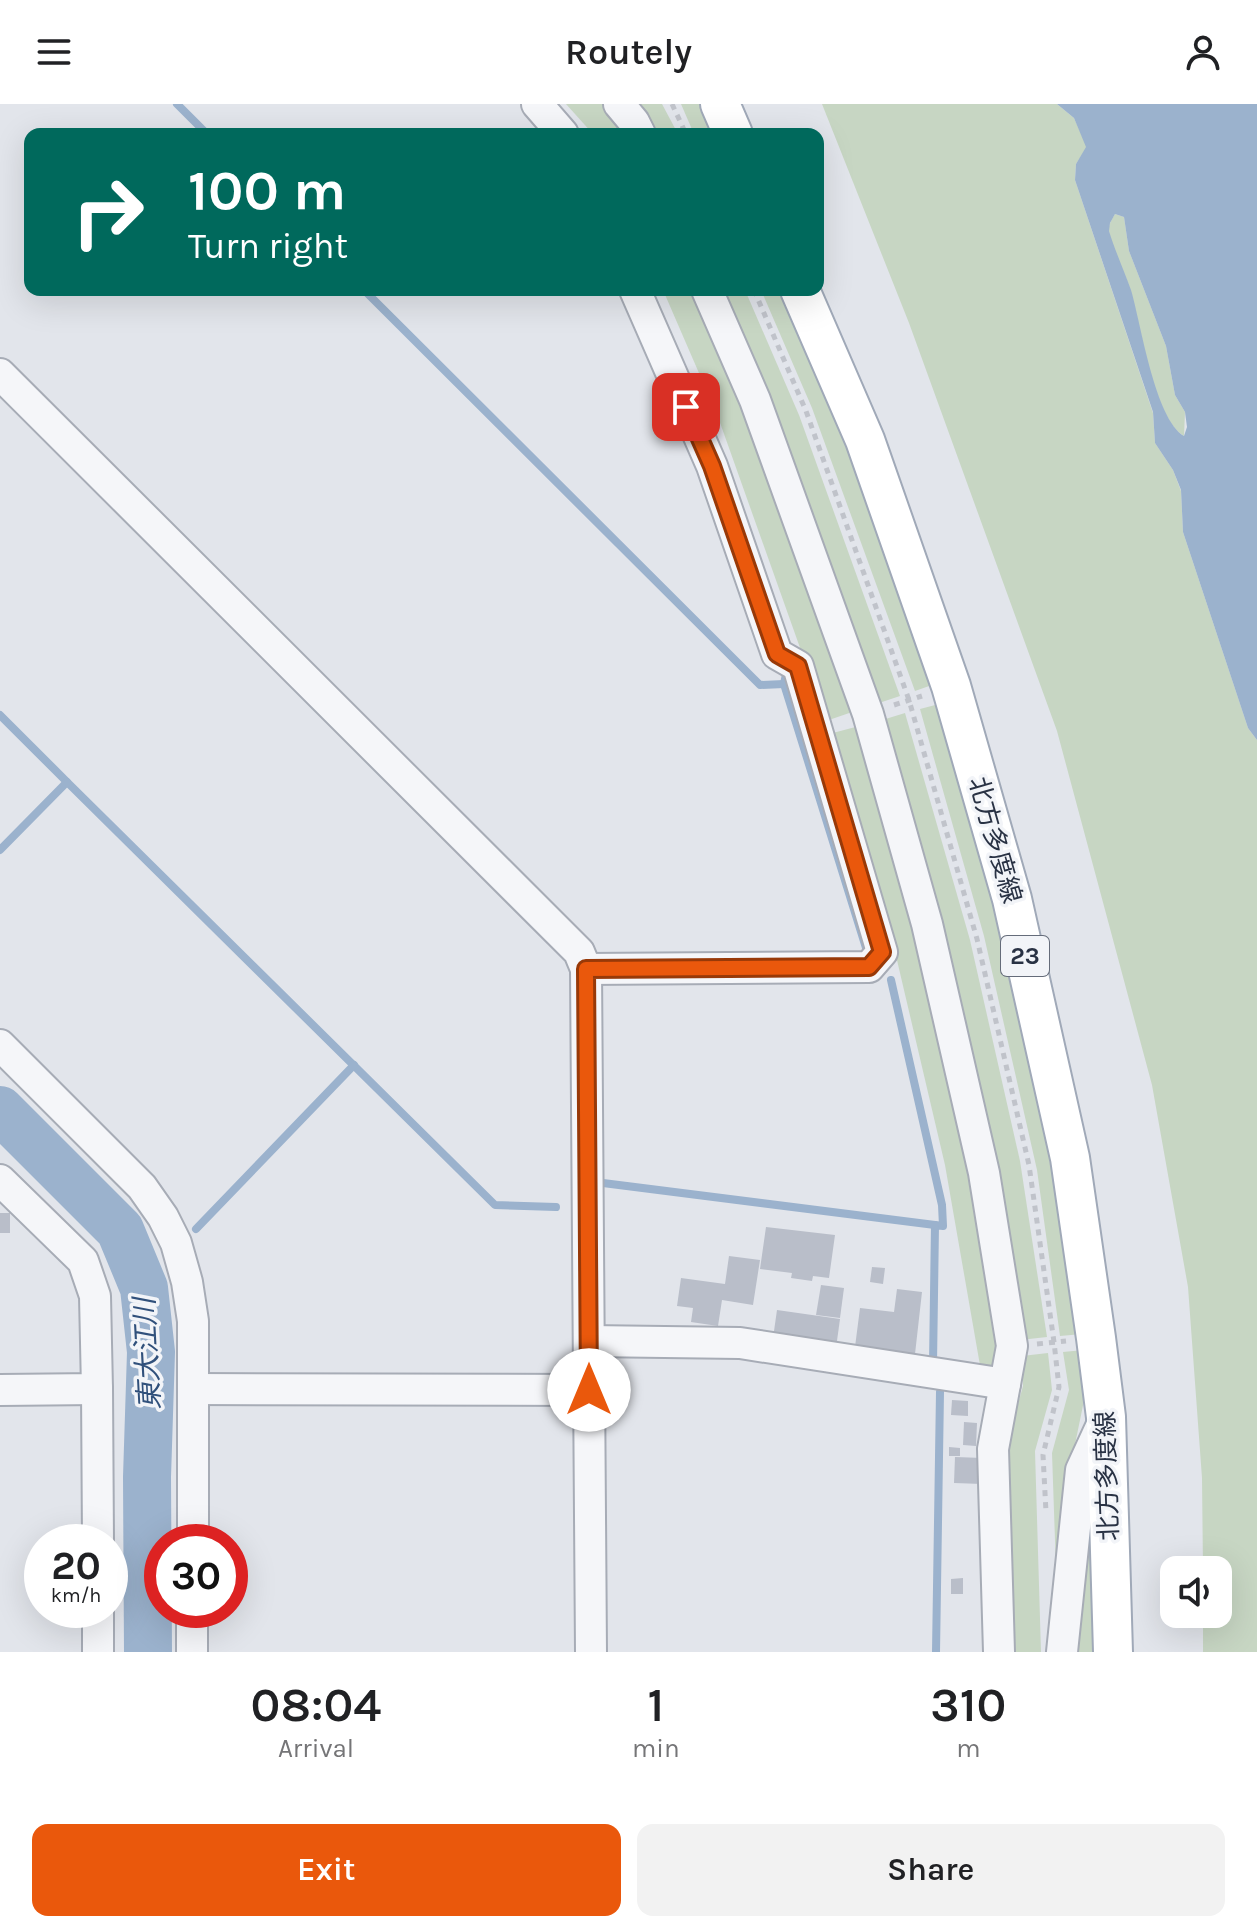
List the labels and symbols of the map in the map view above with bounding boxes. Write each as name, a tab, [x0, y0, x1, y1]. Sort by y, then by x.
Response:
pin	[652, 373, 720, 441]
street label: 北方多度線	[962, 773, 1028, 907]
road number: 23	[1001, 936, 1049, 976]
water label: 東大江川	[127, 1294, 166, 1411]
position arrow	[547, 1348, 631, 1432]
street label: 北方多度線	[1089, 1410, 1125, 1542]
speed limit sign: 30	[144, 1524, 248, 1628]

